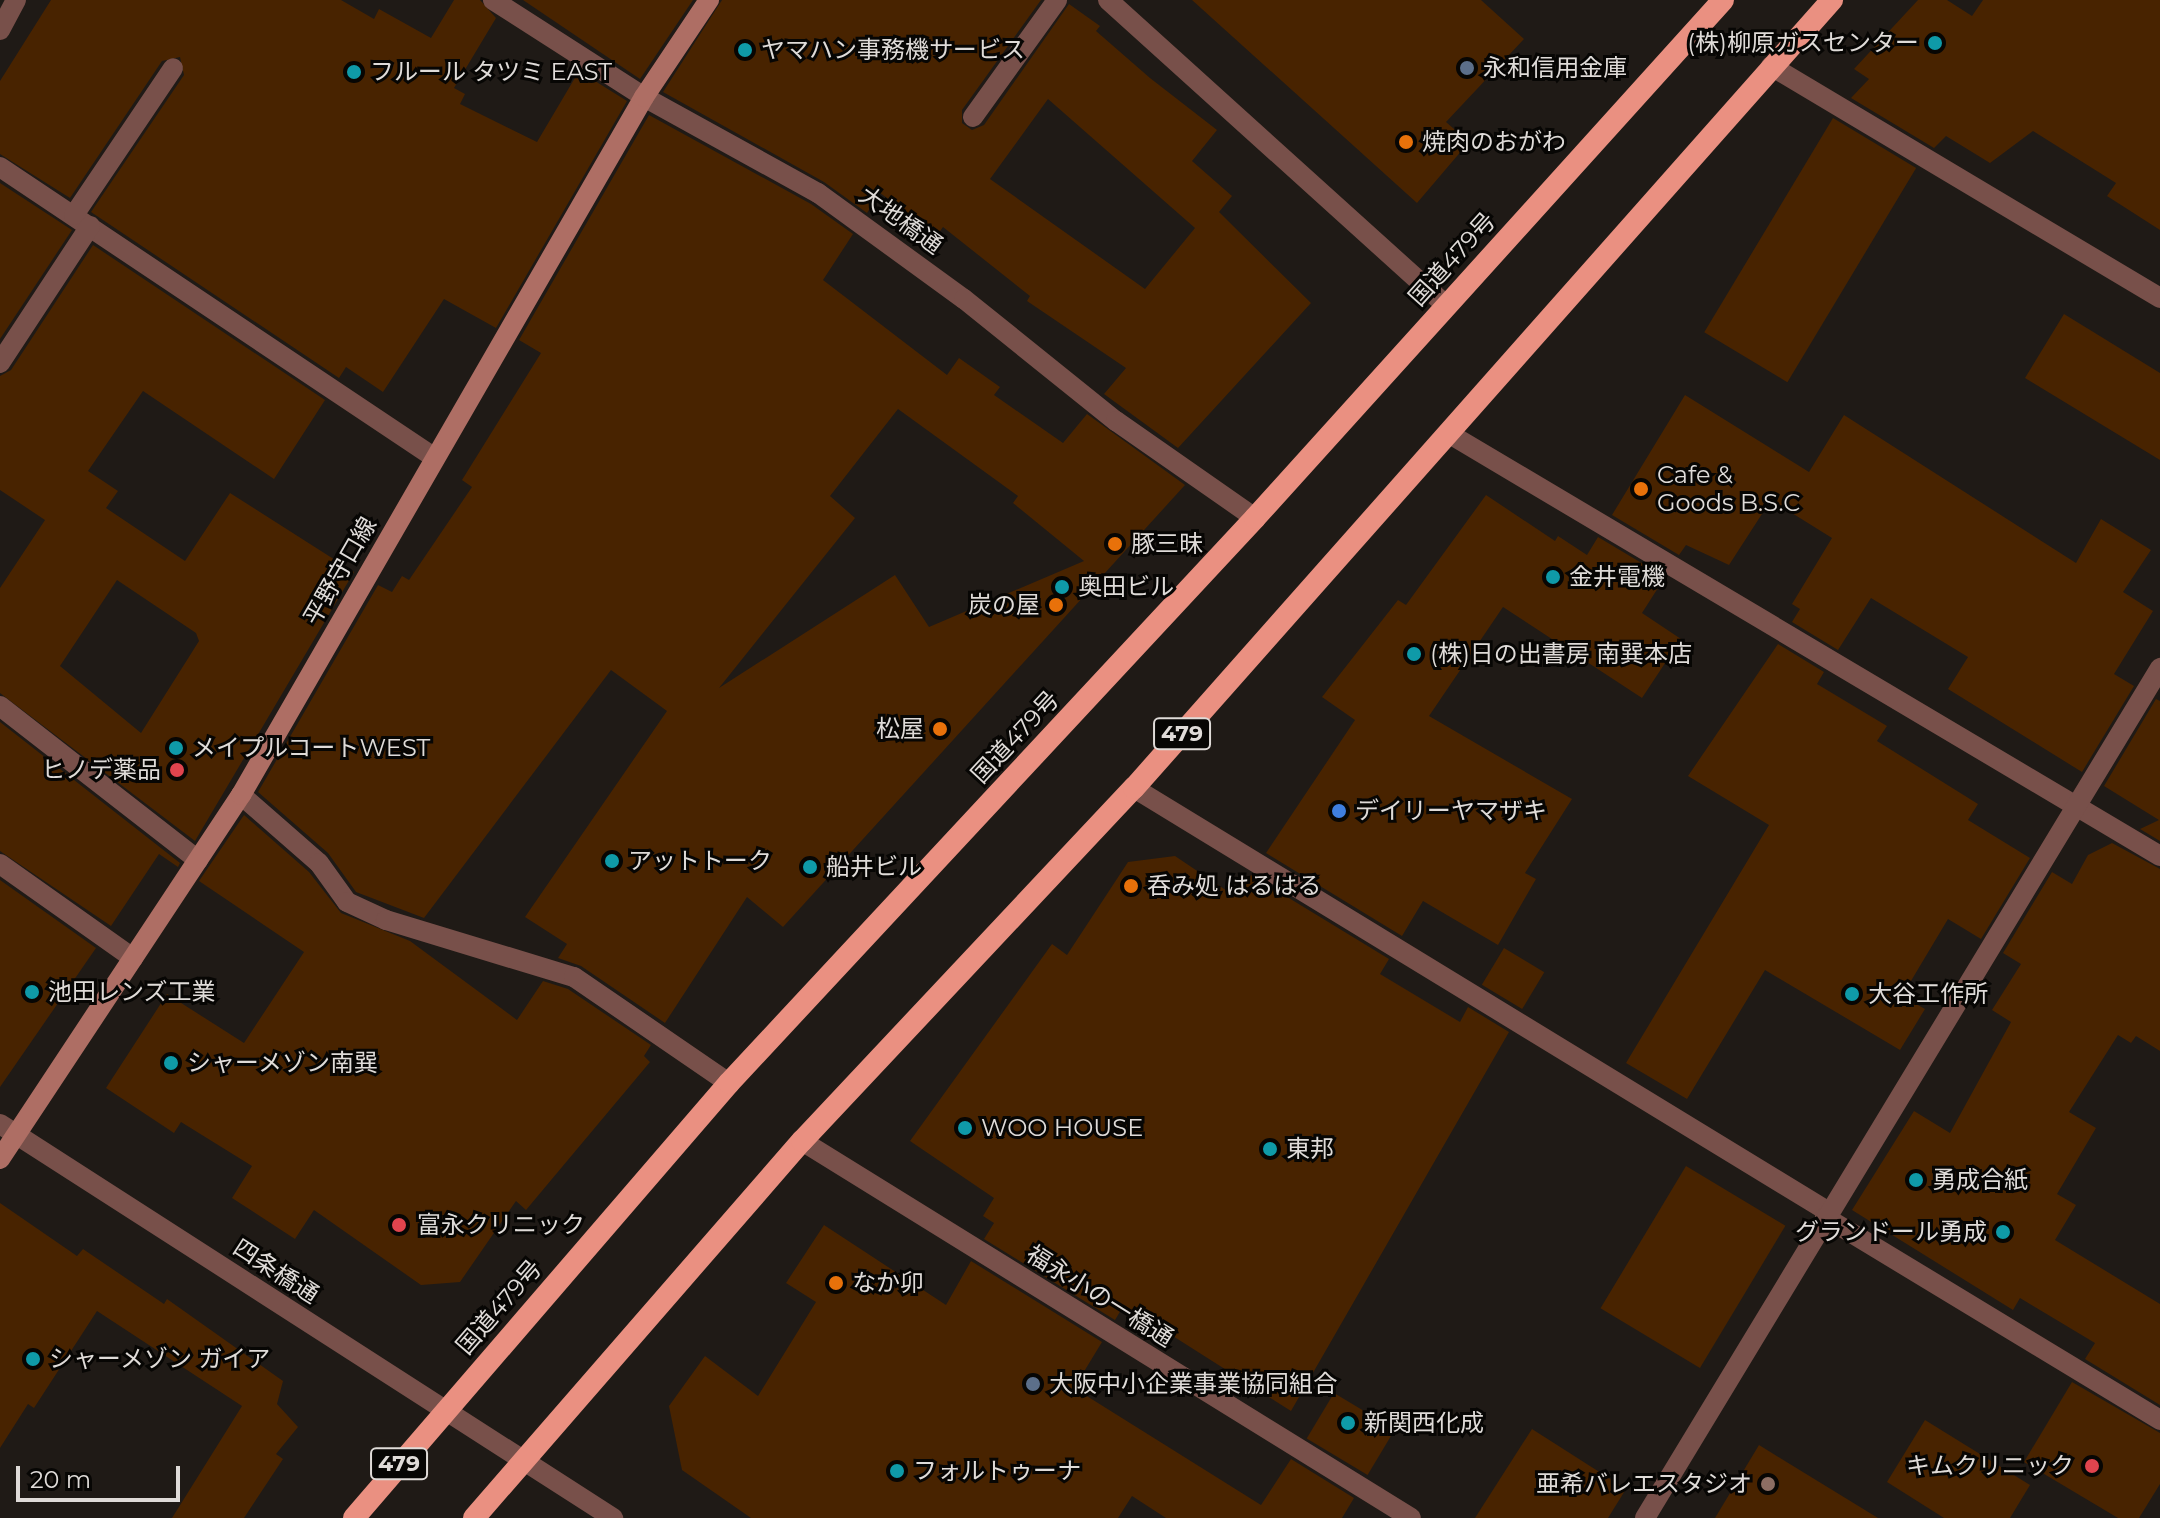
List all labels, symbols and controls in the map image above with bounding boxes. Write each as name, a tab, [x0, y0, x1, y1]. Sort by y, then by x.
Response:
place label: (株)柳原ガスセンター	[1687, 29, 1919, 57]
marker: (株)柳原ガスセンター	[1926, 34, 1944, 52]
place label: ヤマハン事務機サービス	[761, 36, 1025, 64]
marker: ヤマハン事務機サービス	[736, 41, 754, 59]
place label: 永和信用金庫	[1483, 54, 1627, 82]
place label: フルール タツミ EAST	[370, 58, 612, 86]
marker: 永和信用金庫	[1458, 59, 1476, 77]
marker: フルール タツミ EAST	[345, 63, 363, 81]
place label: 焼肉のおがわ	[1422, 128, 1566, 156]
marker: 焼肉のおがわ	[1397, 133, 1415, 151]
street label: 大地橋通	[854, 180, 948, 260]
street label: 国道479号	[1403, 206, 1501, 312]
place label: Cafe & Goods B.S.C	[1657, 461, 1800, 517]
marker: Cafe & Goods B.S.C	[1632, 480, 1650, 498]
street label: 平野守口線	[298, 512, 382, 630]
place label: 豚三昧	[1131, 530, 1203, 558]
marker: 豚三昧	[1106, 535, 1124, 553]
place label: 金井電機	[1569, 563, 1665, 591]
marker: 金井電機	[1544, 568, 1562, 586]
place label: 奥田ビル	[1078, 573, 1174, 601]
marker: 奥田ビル	[1053, 578, 1071, 596]
place label: 炭の屋	[968, 591, 1040, 619]
marker: 炭の屋	[1047, 596, 1065, 614]
place label: (株)日の出書房 南巽本店	[1430, 640, 1692, 668]
marker: (株)日の出書房 南巽本店	[1405, 645, 1423, 663]
street label: 国道479号	[965, 685, 1065, 789]
place label: 松屋	[876, 715, 924, 743]
road number: 479	[1152, 716, 1212, 752]
marker: 松屋	[931, 720, 949, 738]
place label: メイプルコートWEST	[192, 734, 431, 762]
marker: メイプルコートWEST	[167, 739, 185, 757]
place label: ヒノデ薬品	[41, 756, 161, 784]
marker: ヒノデ薬品	[168, 761, 186, 779]
place label: デイリーヤマザキ	[1355, 797, 1547, 825]
marker: デイリーヤマザキ	[1330, 802, 1348, 820]
place label: アットトーク	[628, 847, 772, 875]
marker: アットトーク	[603, 852, 621, 870]
place label: 船井ビル	[826, 853, 922, 881]
marker: 船井ビル	[801, 858, 819, 876]
place label: 呑み処 はるはる	[1147, 872, 1321, 900]
marker: 呑み処 はるはる	[1122, 877, 1140, 895]
place label: 池田レンズ工業	[48, 978, 216, 1006]
place label: 大谷工作所	[1868, 980, 1988, 1008]
marker: 池田レンズ工業	[23, 983, 41, 1001]
marker: 大谷工作所	[1843, 985, 1861, 1003]
place label: シャーメゾン南巽	[187, 1049, 379, 1077]
marker: シャーメゾン南巽	[162, 1054, 180, 1072]
place label: WOO HOUSE	[981, 1114, 1143, 1142]
marker: WOO HOUSE	[956, 1119, 974, 1137]
place label: 東邦	[1286, 1135, 1334, 1163]
marker: 東邦	[1261, 1140, 1279, 1158]
place label: 勇成合紙	[1932, 1166, 2028, 1194]
marker: 勇成合紙	[1907, 1171, 1925, 1189]
place label: 富永クリニック	[417, 1211, 585, 1239]
marker: 富永クリニック	[388, 1214, 410, 1236]
place label: グランドール勇成	[1795, 1218, 1987, 1246]
marker: グランドール勇成	[1994, 1223, 2012, 1241]
street label: 四条橋通	[228, 1233, 324, 1309]
street label: 福永小の一橋通	[1021, 1239, 1179, 1353]
street label: 国道479号	[450, 1254, 548, 1360]
place label: なか卯	[852, 1269, 924, 1297]
marker: なか卯	[827, 1274, 845, 1292]
place label: シャーメゾン ガイア	[49, 1345, 271, 1373]
marker: シャーメゾン ガイア	[24, 1350, 42, 1368]
place label: 大阪中小企業事業協同組合	[1049, 1370, 1337, 1398]
marker: 大阪中小企業事業協同組合	[1024, 1375, 1042, 1393]
place label: 新関西化成	[1364, 1409, 1484, 1437]
marker: 新関西化成	[1339, 1414, 1357, 1432]
road number: 479	[369, 1446, 429, 1482]
scale bar	[20, 1450, 184, 1500]
place label: キムクリニック	[1906, 1452, 2074, 1480]
marker: キムクリニック	[2081, 1455, 2103, 1477]
place label: フォルトゥーナ	[913, 1457, 1081, 1485]
marker: フォルトゥーナ	[888, 1462, 906, 1480]
text: 20 m	[30, 1465, 91, 1494]
place label: 亜希バレエスタジオ	[1536, 1470, 1752, 1498]
marker: 亜希バレエスタジオ	[1759, 1475, 1777, 1493]

